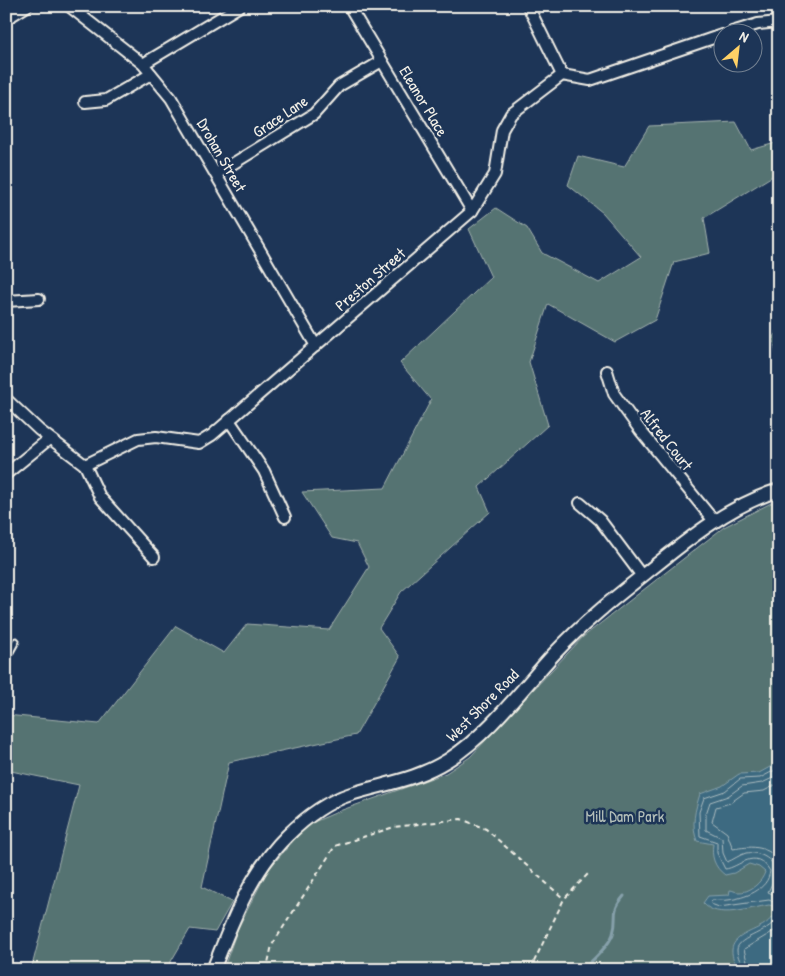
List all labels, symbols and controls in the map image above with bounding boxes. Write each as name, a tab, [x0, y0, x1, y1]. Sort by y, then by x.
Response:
north arrow	[712, 22, 762, 72]
text: N	[737, 26, 753, 46]
street label: Eleanor Place	[394, 62, 454, 141]
street label: Grace Lane	[248, 89, 312, 143]
street label: Drohan Street	[192, 114, 252, 196]
street label: Preston Street	[330, 242, 410, 316]
street label: Alfred Court	[636, 403, 699, 475]
street label: West Shore Road	[441, 664, 523, 746]
park label: Mill Dam Park	[586, 805, 665, 827]

